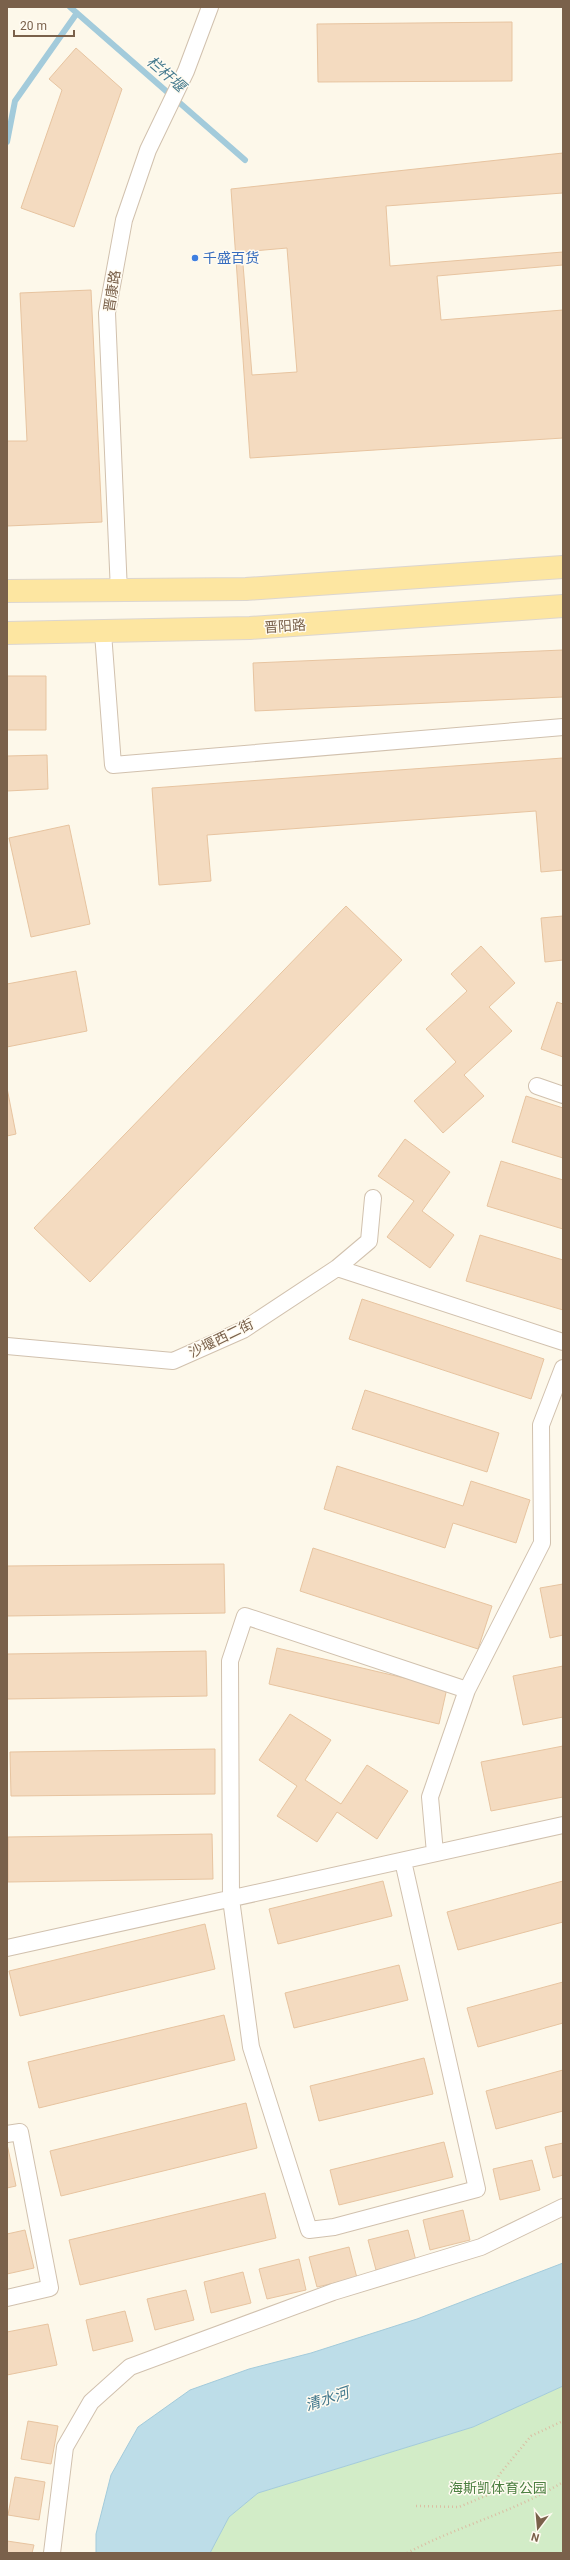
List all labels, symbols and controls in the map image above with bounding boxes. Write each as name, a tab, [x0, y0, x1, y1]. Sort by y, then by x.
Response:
scale bar	[14, 12, 74, 38]
text: 20 m	[20, 19, 47, 33]
water label: 栏杆堰	[143, 52, 191, 98]
place label: 千盛百货	[203, 250, 259, 266]
marker: 千盛百货	[190, 253, 200, 263]
street label: 晋康路	[101, 269, 123, 313]
street label: 晋阳路	[263, 617, 307, 635]
street label: 沙堰西二街	[186, 1315, 256, 1361]
water label: 清水河	[303, 2383, 354, 2415]
park label: 海斯凯体育公园	[449, 2480, 547, 2496]
north arrow	[518, 2508, 558, 2548]
text: N	[530, 2530, 541, 2544]

